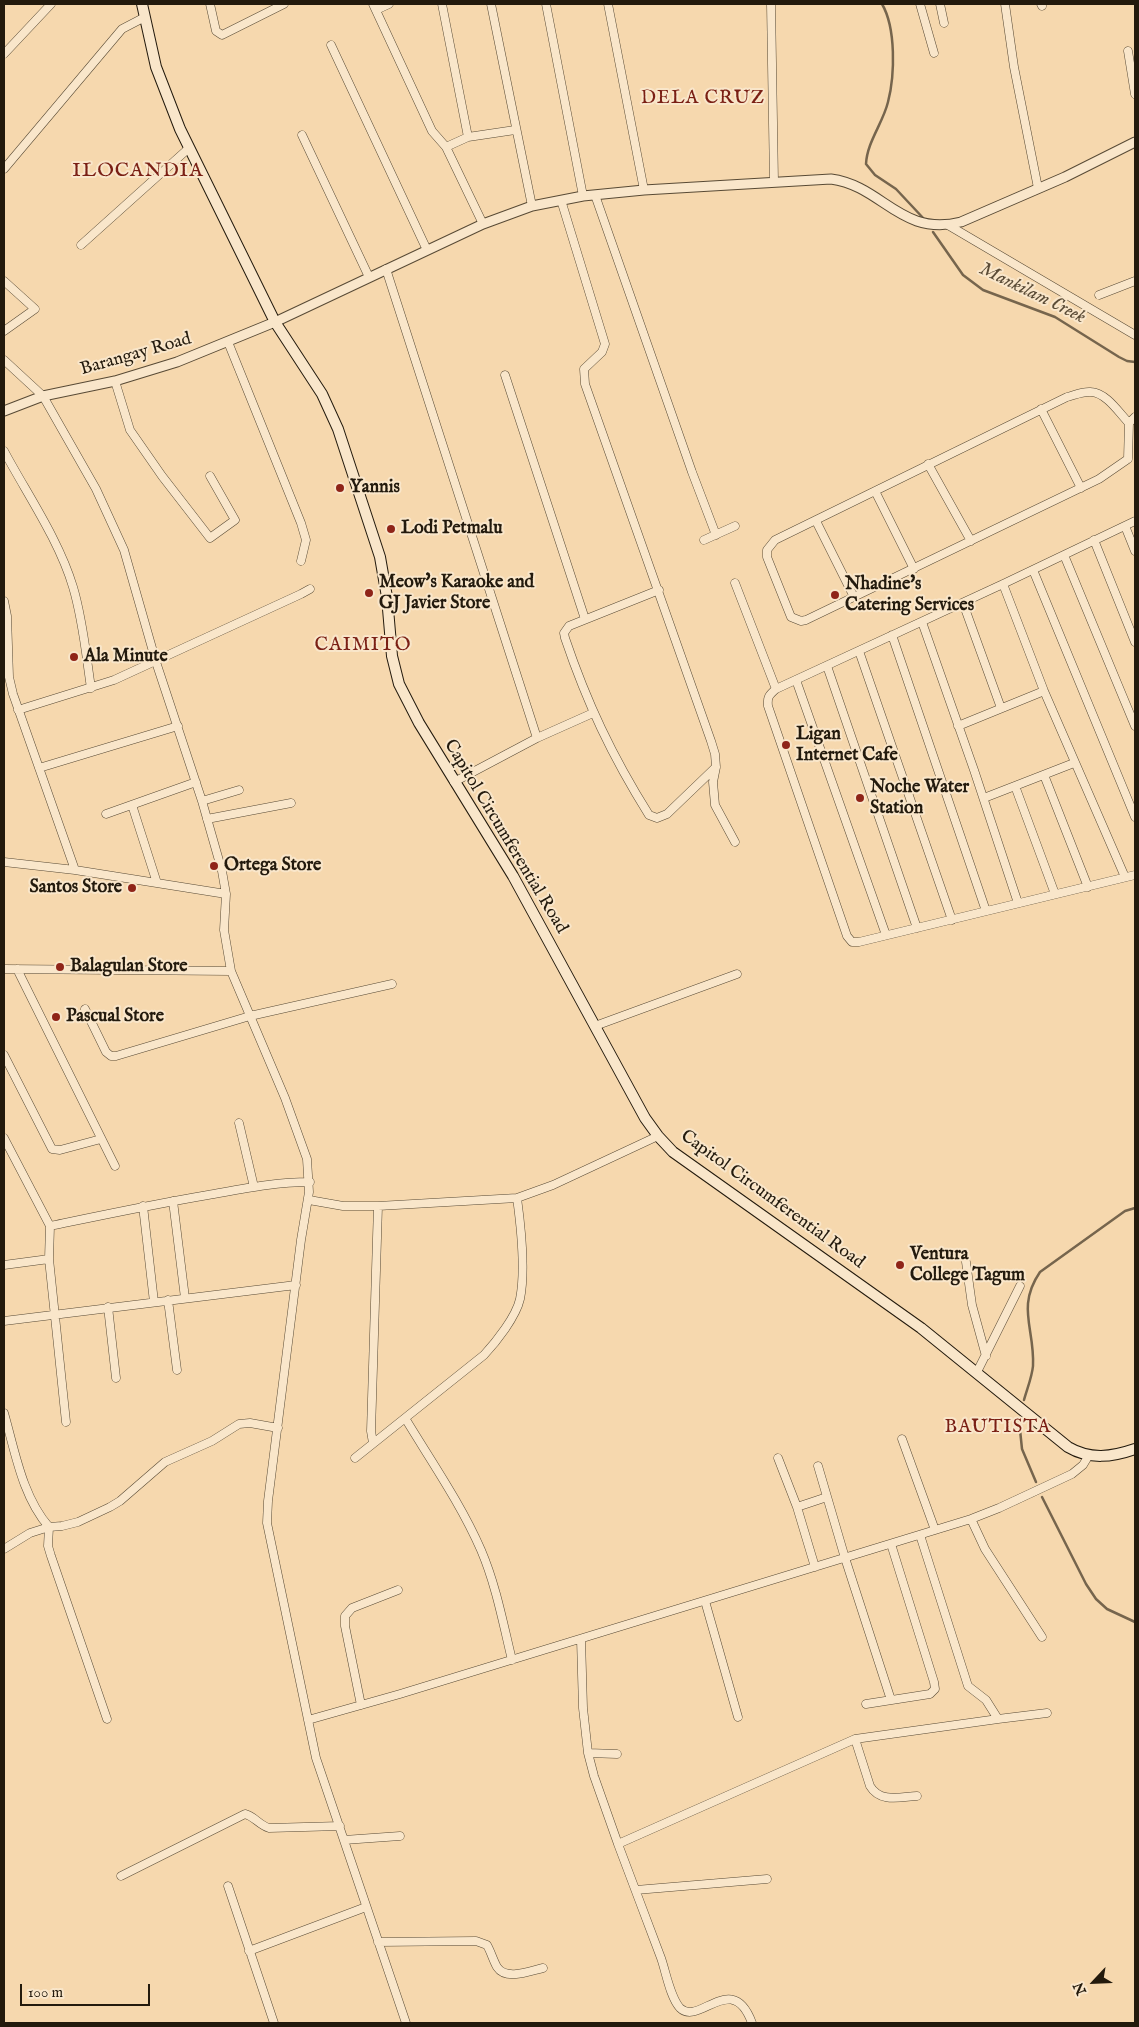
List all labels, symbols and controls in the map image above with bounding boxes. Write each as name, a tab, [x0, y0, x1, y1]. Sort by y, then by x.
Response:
district label: DELA CRUZ	[640, 88, 766, 110]
district label: ILOCANDIA	[71, 160, 205, 184]
water label: Mankilam Creek	[975, 258, 1089, 330]
street label: Barangay Road	[78, 329, 194, 381]
place label: Yannis	[350, 477, 400, 499]
marker: Yannis	[334, 482, 346, 494]
place label: Lodi Petmalu	[401, 518, 502, 540]
marker: Lodi Petmalu	[385, 523, 397, 535]
place label: Meow's Karaoke and GJ Javier Store	[379, 572, 534, 614]
place label: Nhadine's Catering Services	[845, 574, 974, 616]
marker: Meow's Karaoke and GJ Javier Store	[363, 587, 375, 599]
marker: Nhadine's Catering Services	[829, 589, 841, 601]
district label: CAIMITO	[314, 635, 412, 657]
place label: Ala Minute	[84, 646, 168, 668]
marker: Ala Minute	[68, 651, 80, 663]
place label: Ligan Internet Cafe	[796, 724, 898, 766]
street label: Capitol Circumferential Road	[438, 736, 572, 938]
marker: Ligan Internet Cafe	[780, 739, 792, 751]
place label: Noche Water Station	[870, 777, 969, 820]
marker: Noche Water Station	[854, 792, 866, 804]
place label: Ortega Store	[224, 855, 321, 877]
marker: Ortega Store	[208, 860, 220, 872]
place label: Santos Store	[29, 877, 122, 899]
marker: Santos Store	[126, 882, 138, 894]
place label: Balagulan Store	[70, 956, 188, 978]
marker: Balagulan Store	[54, 961, 66, 973]
place label: Pascual Store	[66, 1006, 164, 1028]
marker: Pascual Store	[50, 1011, 62, 1023]
street label: Capitol Circumferential Road	[676, 1126, 868, 1274]
place label: Ventura College Tagum	[910, 1244, 1025, 1286]
marker: Ventura College Tagum	[894, 1259, 906, 1271]
district label: BAUTISTA	[944, 1417, 1052, 1439]
north arrow	[1069, 1957, 1119, 2007]
scale bar	[22, 1974, 152, 2006]
text: N	[1070, 1979, 1091, 1998]
text: 100 m	[28, 1983, 63, 2002]

